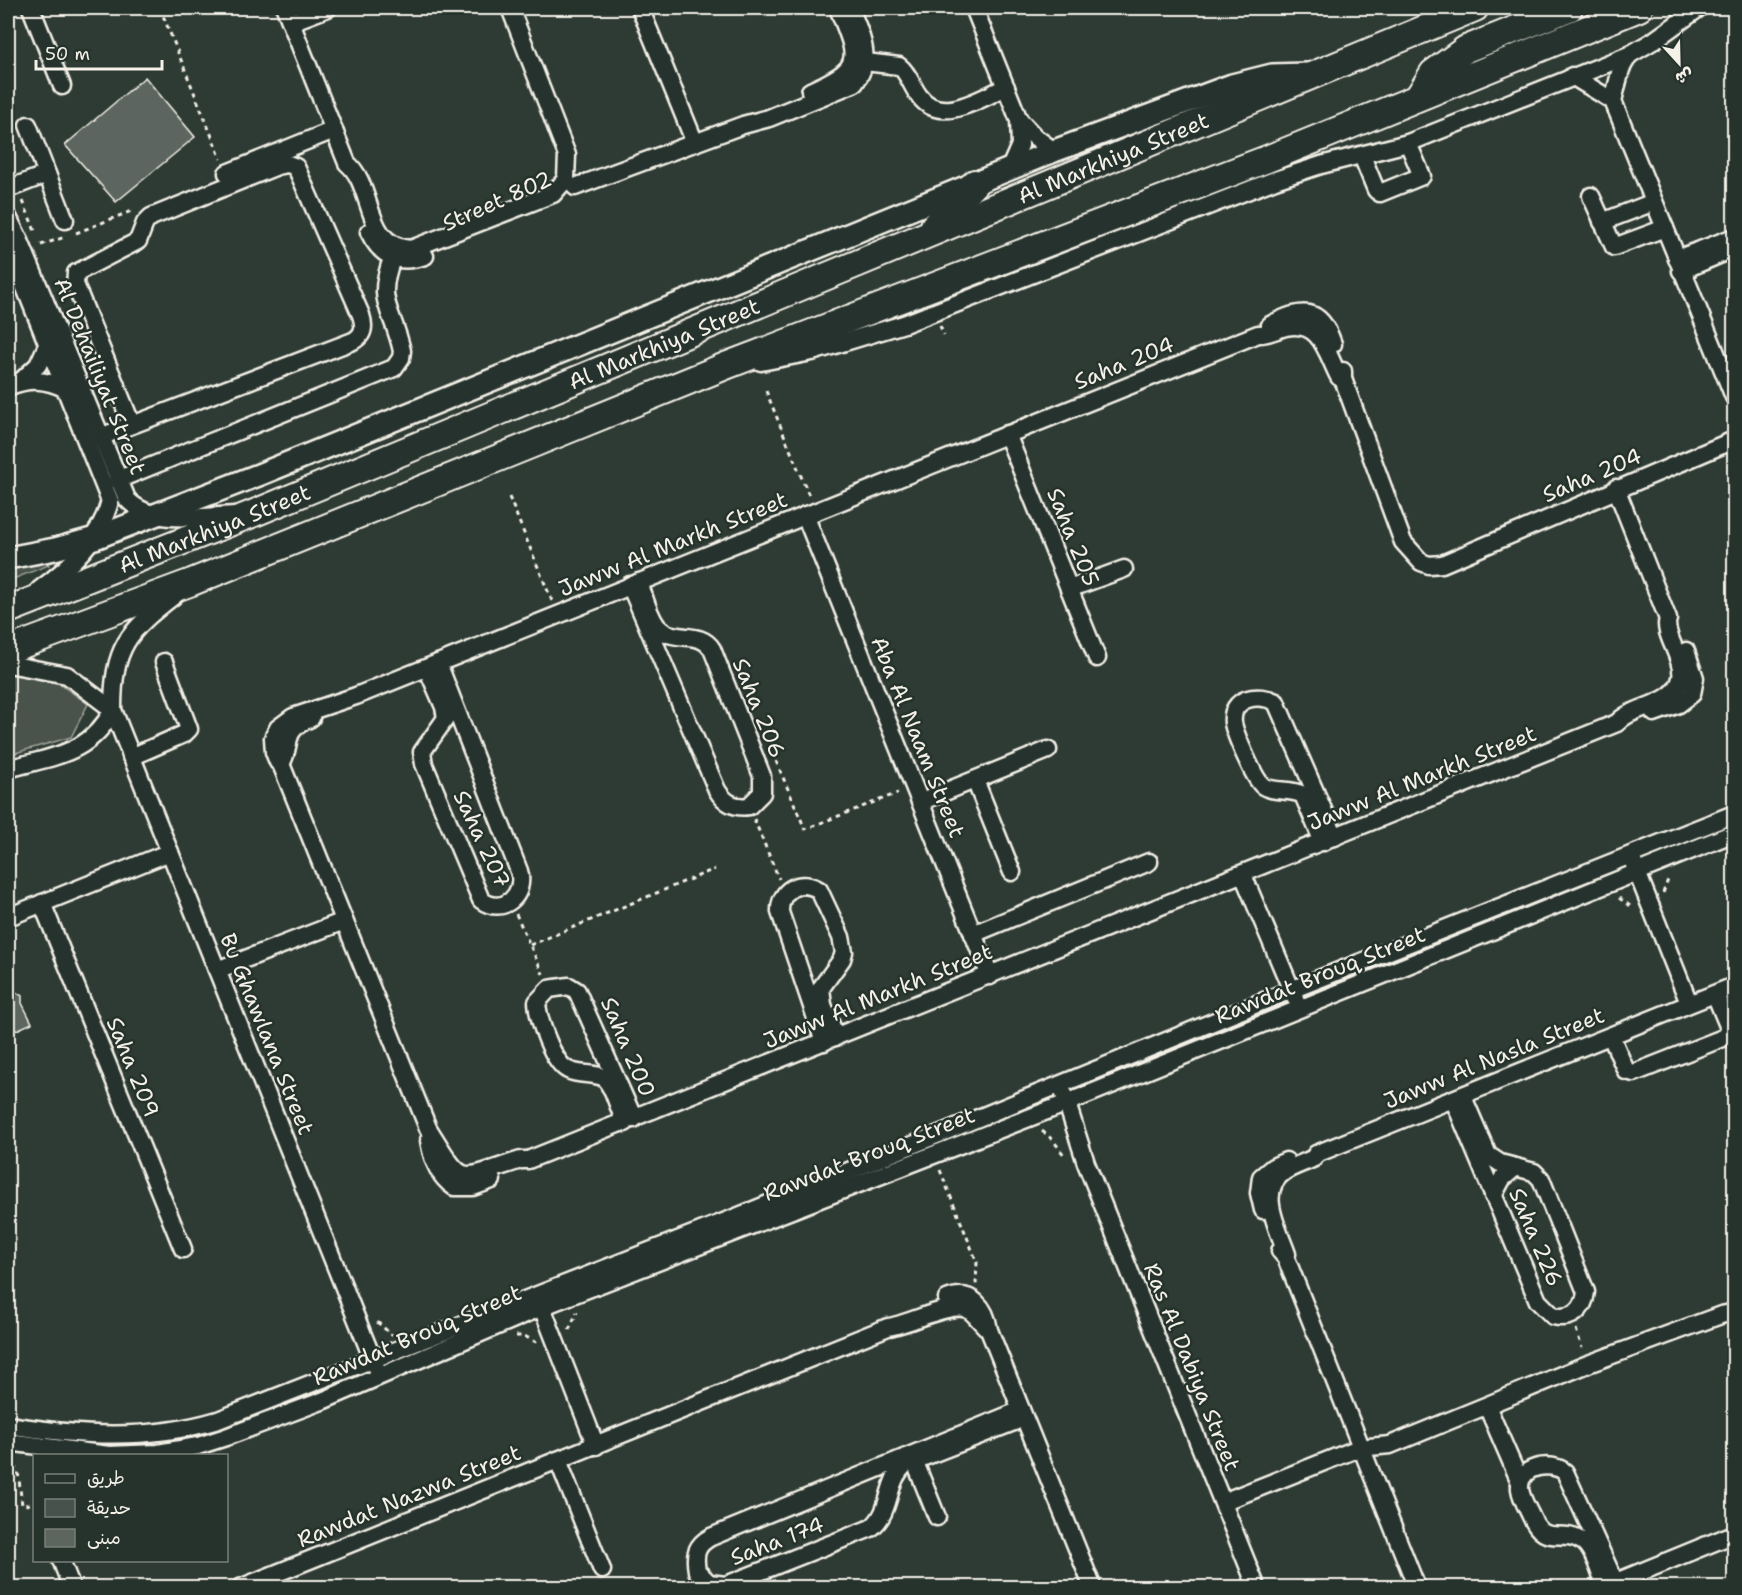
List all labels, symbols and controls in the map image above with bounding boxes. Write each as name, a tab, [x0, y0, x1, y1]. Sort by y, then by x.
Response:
scale bar	[36, 33, 162, 71]
north arrow	[1649, 33, 1709, 93]
text: 50 m	[45, 42, 90, 66]
text: ش	[1672, 63, 1697, 89]
street label: Al Markhiya Street	[1013, 105, 1213, 210]
street label: Street 802	[438, 164, 556, 238]
street label: Al Dehailiyat Street	[47, 273, 153, 479]
street label: Al Markhiya Street	[564, 291, 764, 396]
street label: Saha 204	[1070, 330, 1178, 396]
street label: Saha 204	[1538, 441, 1646, 509]
street label: Al Markhiya Street	[114, 477, 315, 580]
street label: Saha 205	[1040, 484, 1106, 590]
street label: Jaww Al Markh Street	[554, 485, 792, 603]
street label: Aba Al Naam Street	[864, 632, 972, 842]
street label: Saha 206	[726, 654, 792, 762]
street label: Jaww Al Markh Street	[1303, 719, 1541, 837]
street label: Saha 207	[447, 786, 517, 892]
street label: Rawdat Brouq Street	[1211, 920, 1429, 1030]
street label: Bu Ghawlana Street	[213, 929, 321, 1139]
street label: Jaww Al Markh Street	[759, 937, 997, 1055]
street label: Saha 200	[594, 993, 662, 1101]
street label: Jaww Al Nasla Street	[1380, 1000, 1608, 1116]
street label: Saha 209	[100, 1013, 166, 1121]
street label: Rawdat Brouq Street	[759, 1100, 979, 1208]
street label: Saha 226	[1502, 1183, 1570, 1291]
street label: Ras Al Dabiya Street	[1137, 1259, 1247, 1475]
street label: Rawdat Brouq Street	[308, 1278, 526, 1392]
street label: Rawdat Nazwa Street	[293, 1438, 525, 1554]
legend	[33, 1454, 228, 1562]
text: طريق	[87, 1466, 125, 1490]
text: حديقة	[87, 1496, 131, 1520]
street label: Saha 174	[726, 1510, 828, 1572]
text: مبنى	[87, 1526, 121, 1550]

